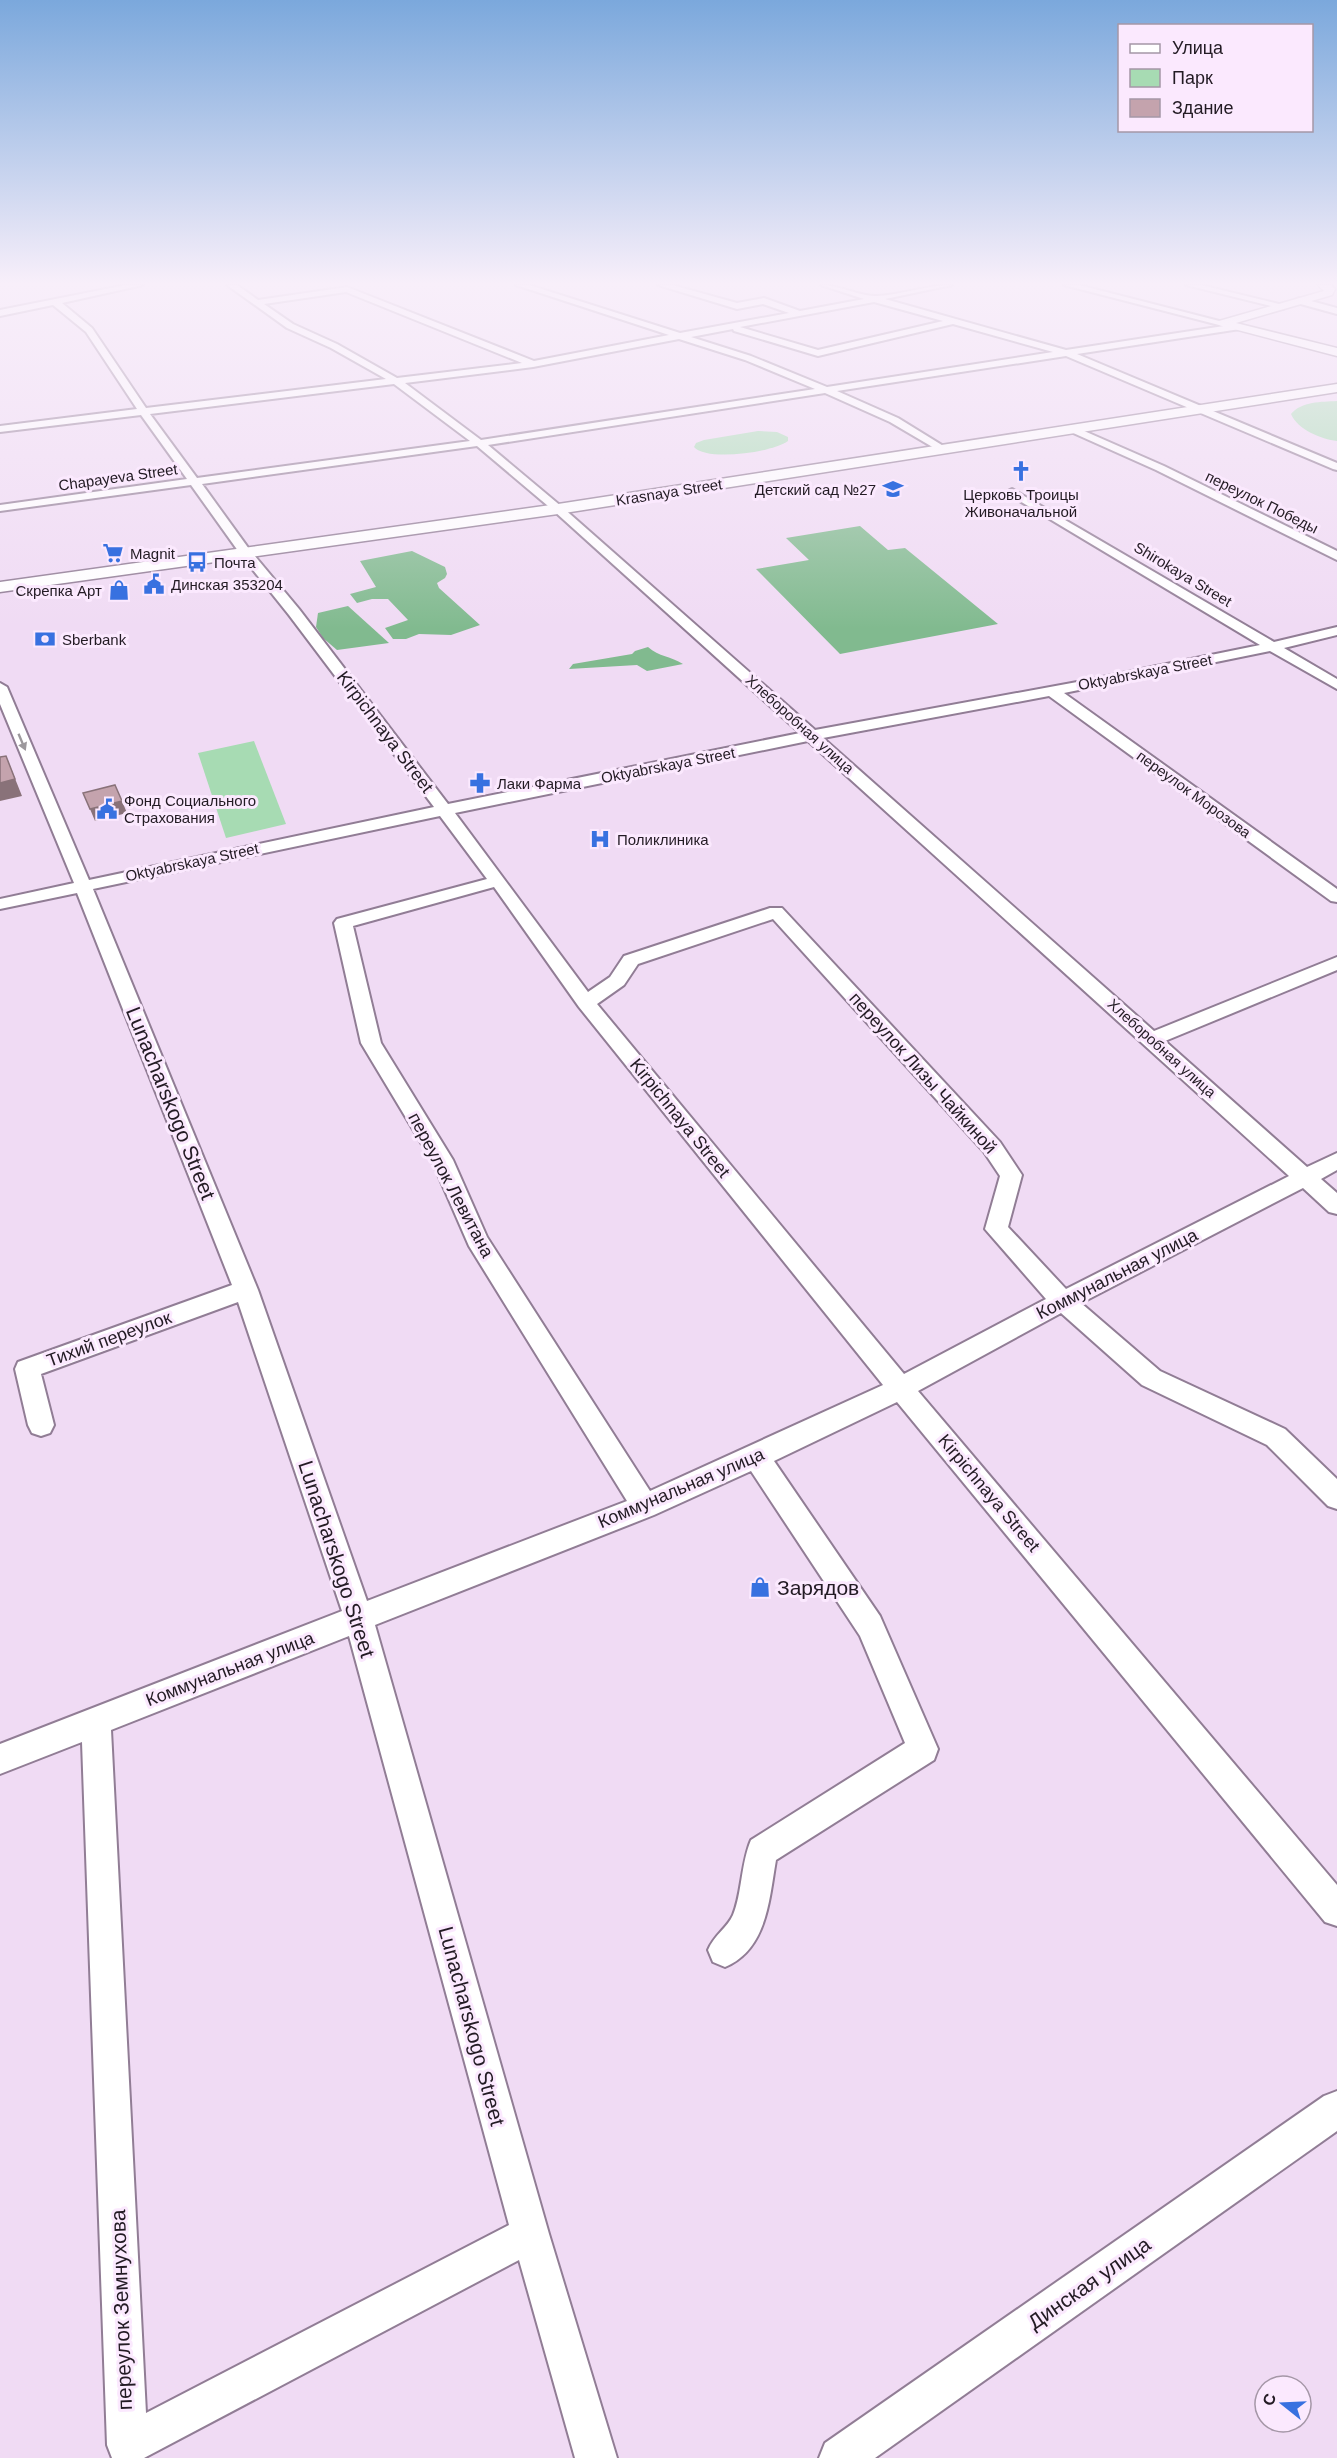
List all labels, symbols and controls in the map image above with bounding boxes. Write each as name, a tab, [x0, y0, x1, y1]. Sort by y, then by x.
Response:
legend	[1118, 24, 1313, 132]
text: Улица	[1172, 38, 1224, 58]
text: Парк	[1172, 68, 1213, 88]
text: Здание	[1172, 98, 1233, 118]
church icon: Церковь Троицы Живоначальной	[1009, 459, 1033, 483]
street label: Chapayeva Street	[57, 460, 179, 494]
street label: переулок Победы	[1203, 467, 1321, 537]
street label: Krasnaya Street	[615, 475, 724, 509]
school or university icon: Детский сад №27	[881, 477, 905, 501]
place label: Детский сад №27	[755, 481, 876, 498]
place label: Церковь Троицы Живоначальной	[963, 486, 1079, 520]
street label: Shirokaya Street	[1131, 538, 1236, 610]
supermarket icon: Magnit	[101, 541, 125, 565]
place label: Magnit	[130, 545, 176, 562]
bus stop icon: Почта	[185, 550, 209, 574]
place label: Почта	[214, 554, 256, 571]
public building icon: Динская 353204	[142, 572, 166, 596]
place label: Динская 353204	[171, 576, 283, 593]
shop icon: Скрепка Арт	[107, 578, 131, 602]
place label: Скрепка Арт	[16, 582, 102, 599]
bank icon: Sberbank	[33, 627, 57, 651]
place label: Sberbank	[62, 631, 127, 648]
street label: Oktyabrskaya Street	[1077, 651, 1214, 693]
street label: Kirpichnaya Street	[333, 667, 437, 797]
street label: Хлеборобная улица	[743, 671, 858, 777]
one-way arrow	[17, 733, 26, 750]
street label: Oktyabrskaya Street	[600, 744, 737, 786]
street label: переулок Морозова	[1134, 747, 1255, 841]
pharmacy icon: Лаки Фарма	[468, 771, 492, 795]
place label: Лаки Фарма	[497, 775, 582, 792]
place label: Фонд Социального Страхования	[124, 792, 256, 826]
public building icon: Фонд Социального Страхования	[95, 797, 119, 821]
hospital icon: Поликлиника	[588, 827, 612, 851]
place label: Поликлиника	[617, 831, 709, 848]
street label: Oktyabrskaya Street	[124, 839, 261, 884]
street label: переулок Лизы Чайкиной	[845, 988, 1001, 1158]
street label: Хлеборобная улица	[1105, 995, 1220, 1101]
street label: Lunacharskogo Street	[122, 1003, 220, 1203]
street label: Kirpichnaya Street	[626, 1055, 734, 1181]
street label: переулок Левитана	[404, 1109, 498, 1262]
street label: Коммунальная улица	[1033, 1224, 1202, 1323]
street label: Тихий переулок	[44, 1307, 174, 1371]
street label: Kirpichnaya Street	[934, 1430, 1044, 1556]
street label: Коммунальная улица	[595, 1444, 768, 1532]
street label: Lunacharskogo Street	[294, 1458, 380, 1660]
shop icon: Зарядов	[748, 1575, 772, 1599]
place label: Зарядов	[777, 1576, 859, 1599]
street label: Коммунальная улица	[143, 1627, 318, 1710]
street label: Lunacharskogo Street	[434, 1924, 510, 2128]
street label: переулок Земнухова	[106, 2209, 136, 2411]
street label: Динская улица	[1023, 2232, 1155, 2334]
north arrow	[1253, 2374, 1313, 2434]
text: С	[1259, 2391, 1279, 2408]

